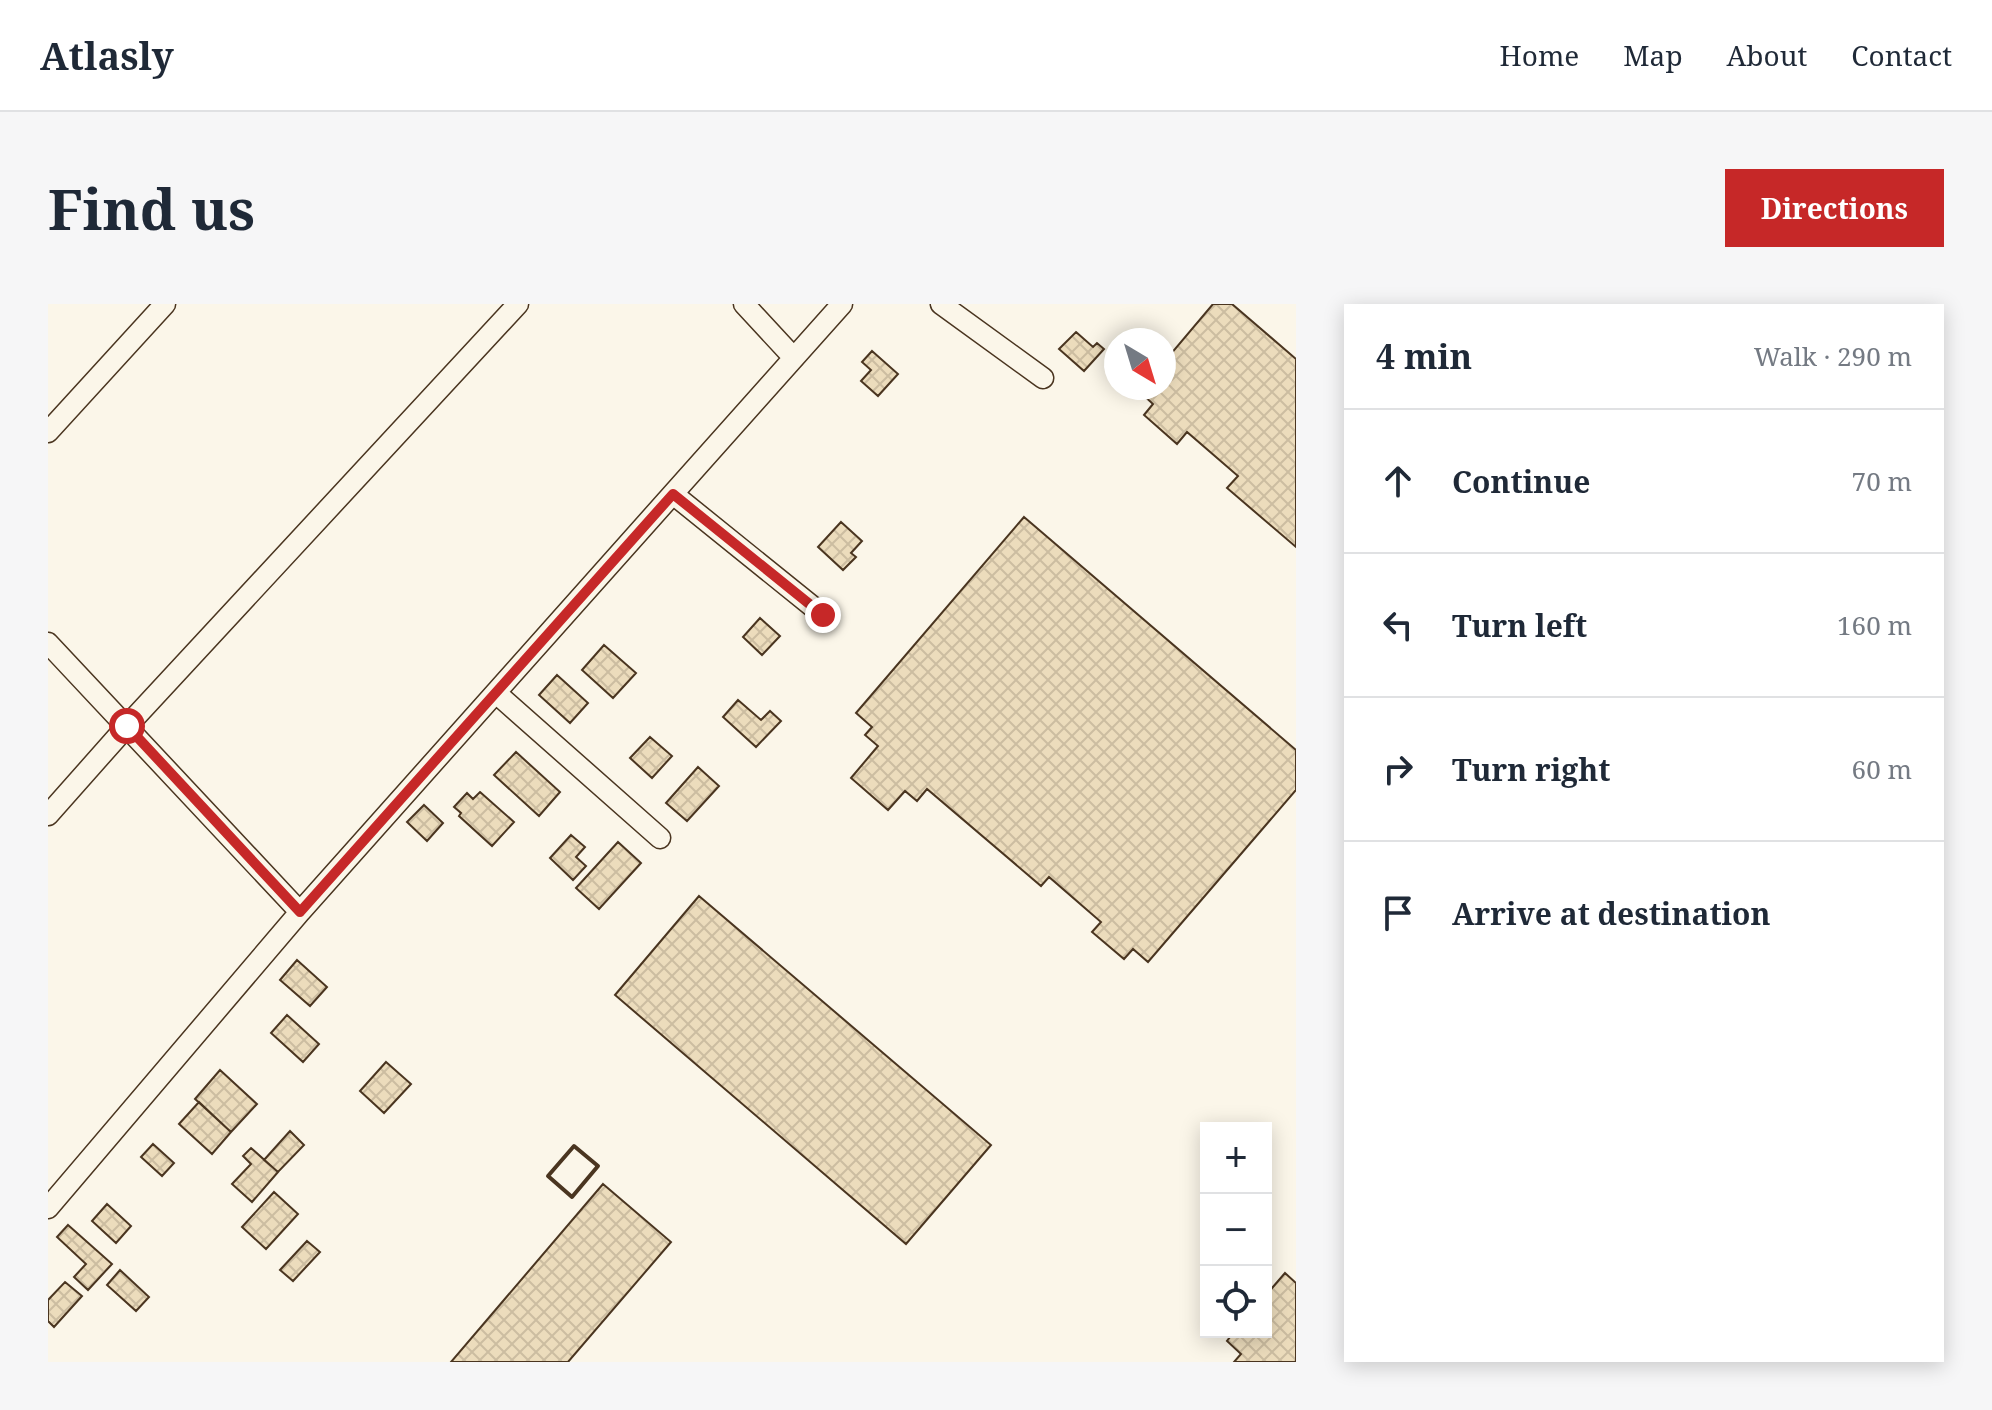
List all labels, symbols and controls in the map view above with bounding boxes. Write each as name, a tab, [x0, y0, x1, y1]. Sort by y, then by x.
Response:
text: Atlasly	[40, 29, 174, 81]
text: Home	[1500, 36, 1579, 74]
text: Map	[1623, 36, 1683, 74]
text: About	[1727, 36, 1807, 74]
text: Contact	[1851, 36, 1952, 74]
button: Directions	[1725, 169, 1944, 247]
text: Find us	[48, 170, 255, 246]
north arrow	[1104, 328, 1176, 400]
text: 4 min	[1376, 333, 1472, 379]
text: Walk · 290 m	[1754, 338, 1912, 374]
icon: ahead	[1376, 459, 1420, 503]
text: Continue	[1452, 461, 1590, 502]
text: 70 m	[1852, 463, 1912, 499]
route end	[805, 597, 841, 633]
icon: left	[1376, 603, 1420, 647]
text: Turn left	[1452, 605, 1587, 646]
text: 160 m	[1837, 607, 1912, 643]
route start	[109, 708, 145, 744]
icon: right	[1376, 747, 1420, 791]
text: Turn right	[1452, 749, 1610, 790]
text: 60 m	[1852, 751, 1912, 787]
icon: arrive	[1376, 891, 1420, 935]
text: Arrive at destination	[1452, 893, 1771, 934]
map controls	[1200, 1122, 1272, 1338]
button: +	[1200, 1122, 1272, 1194]
button: −	[1200, 1194, 1272, 1266]
button: locate	[1200, 1266, 1272, 1338]

